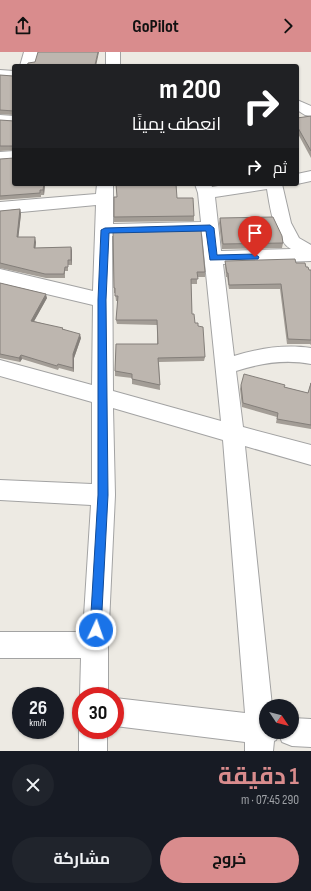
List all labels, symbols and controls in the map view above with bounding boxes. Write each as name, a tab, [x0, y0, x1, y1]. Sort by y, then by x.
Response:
icon: share	[12, 15, 34, 37]
icon: forward	[277, 15, 299, 37]
text: GoPilot	[132, 16, 179, 37]
text: 200 m	[159, 73, 221, 106]
icon: right	[235, 80, 287, 132]
text: انعطف يمينًا	[132, 114, 221, 135]
icon: right	[243, 156, 265, 178]
text: ثم	[273, 159, 287, 178]
pin	[238, 216, 272, 257]
icon: arrive	[244, 222, 266, 244]
position arrow	[75, 609, 117, 651]
speed limit sign: 30	[72, 687, 124, 739]
text: 26	[29, 696, 47, 720]
north arrow	[259, 699, 299, 739]
map controls	[259, 699, 299, 739]
text: km/h	[29, 717, 47, 729]
text: 1 دقيقة	[218, 762, 299, 791]
button: close	[12, 764, 54, 806]
text: 290 m · 07:45	[241, 792, 299, 808]
button: مشاركة	[12, 837, 152, 883]
button: خروج	[160, 837, 299, 883]

